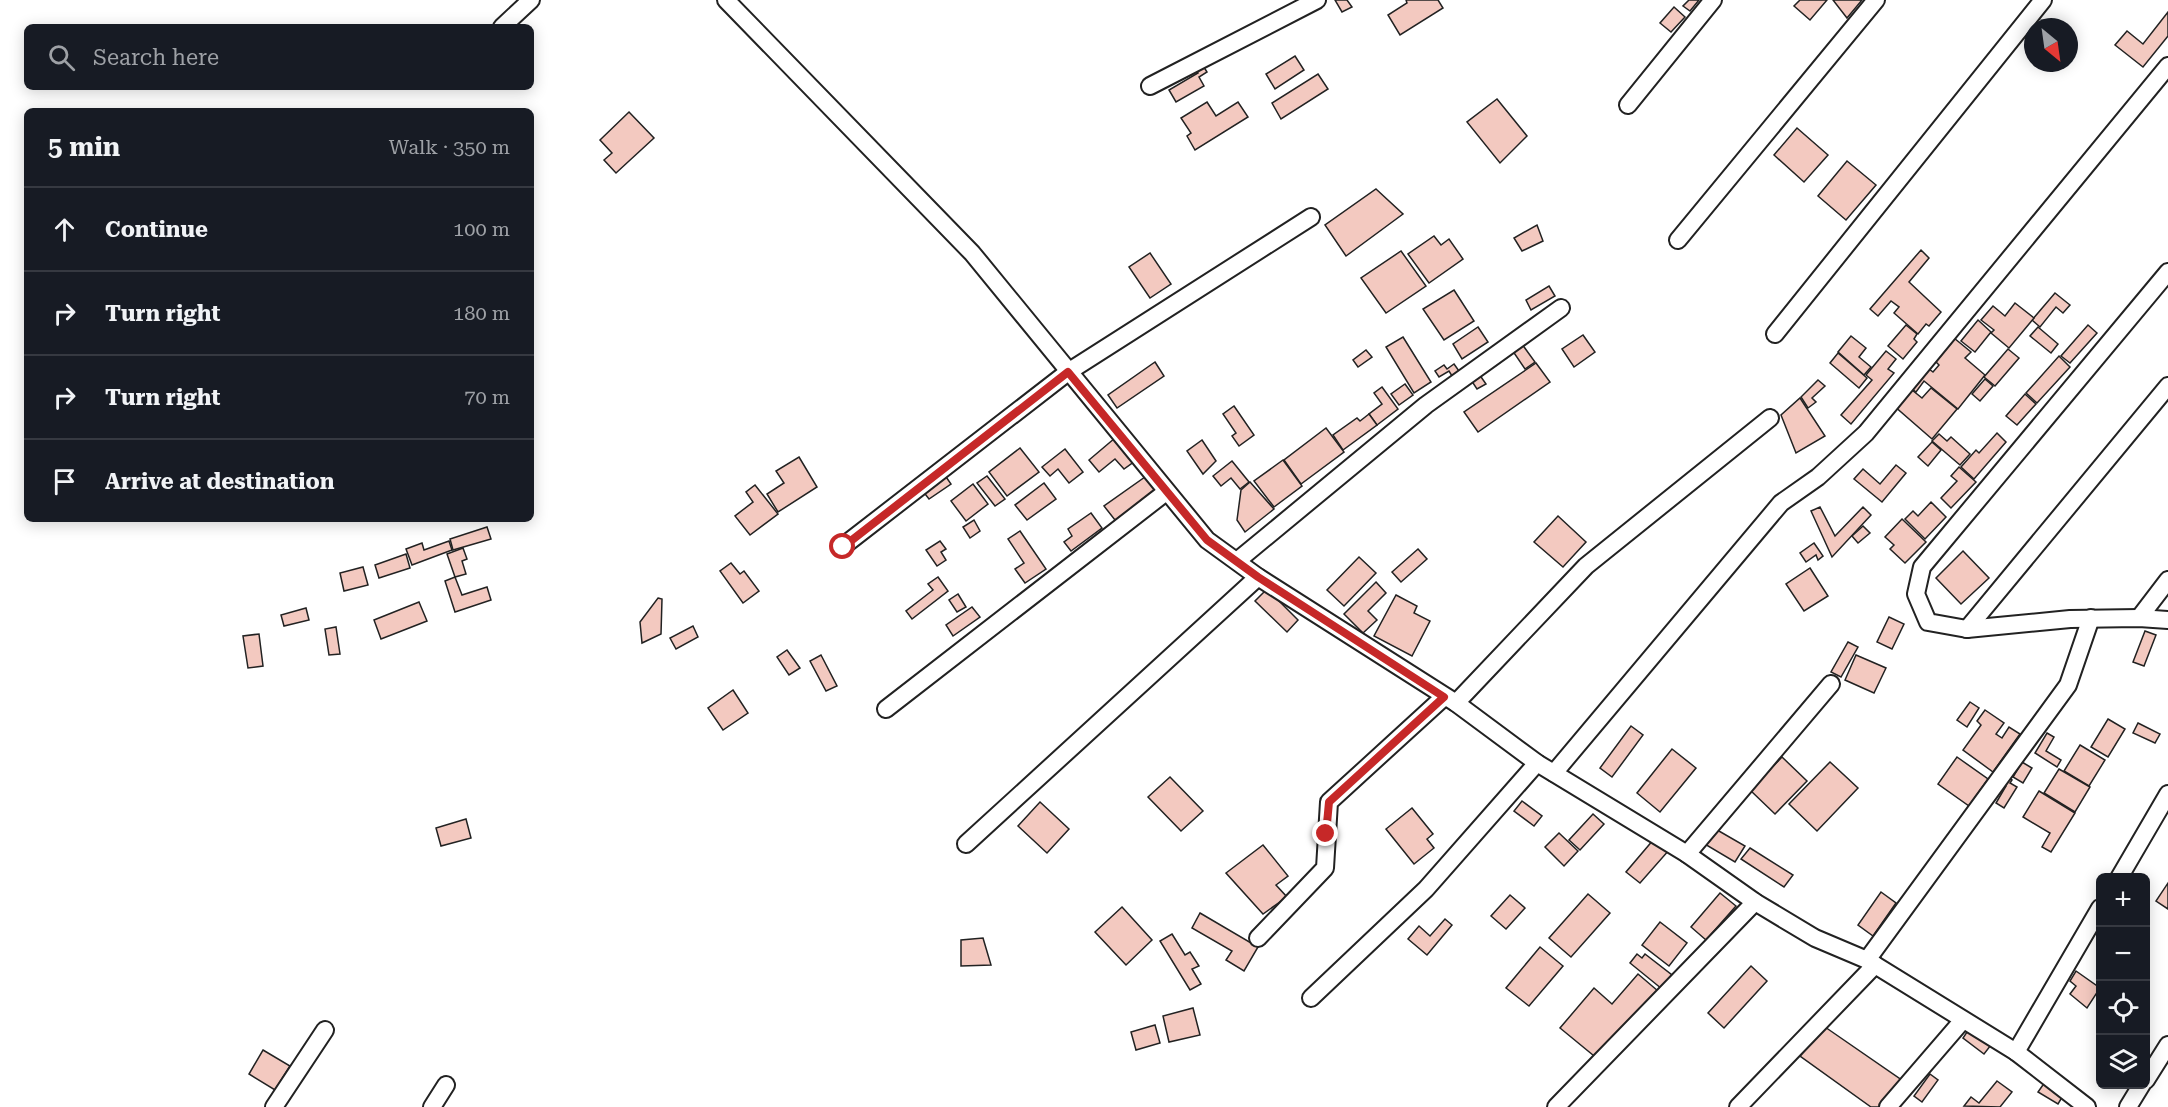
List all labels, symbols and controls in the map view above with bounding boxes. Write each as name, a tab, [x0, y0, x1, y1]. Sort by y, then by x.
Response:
north arrow	[2024, 18, 2078, 72]
search box	[24, 24, 534, 90]
icon: search	[45, 41, 78, 74]
text: Search here	[93, 45, 219, 70]
text: 5 min	[48, 132, 120, 162]
text: Walk · 350 m	[389, 135, 510, 159]
icon: ahead	[48, 213, 81, 246]
text: Continue	[105, 217, 208, 242]
text: 100 m	[453, 217, 510, 241]
icon: right	[48, 297, 81, 330]
text: Turn right	[105, 301, 220, 326]
text: 180 m	[453, 301, 510, 325]
icon: right	[48, 381, 81, 414]
text: Turn right	[105, 385, 220, 410]
text: 70 m	[464, 385, 510, 409]
icon: arrive	[48, 465, 81, 498]
text: Arrive at destination	[105, 469, 334, 494]
route start	[829, 533, 855, 559]
route end	[1312, 820, 1338, 846]
map controls	[2096, 873, 2150, 1089]
button: +	[2096, 873, 2150, 927]
button: −	[2096, 927, 2150, 981]
button: locate	[2096, 981, 2150, 1035]
button: layers	[2096, 1035, 2150, 1089]

